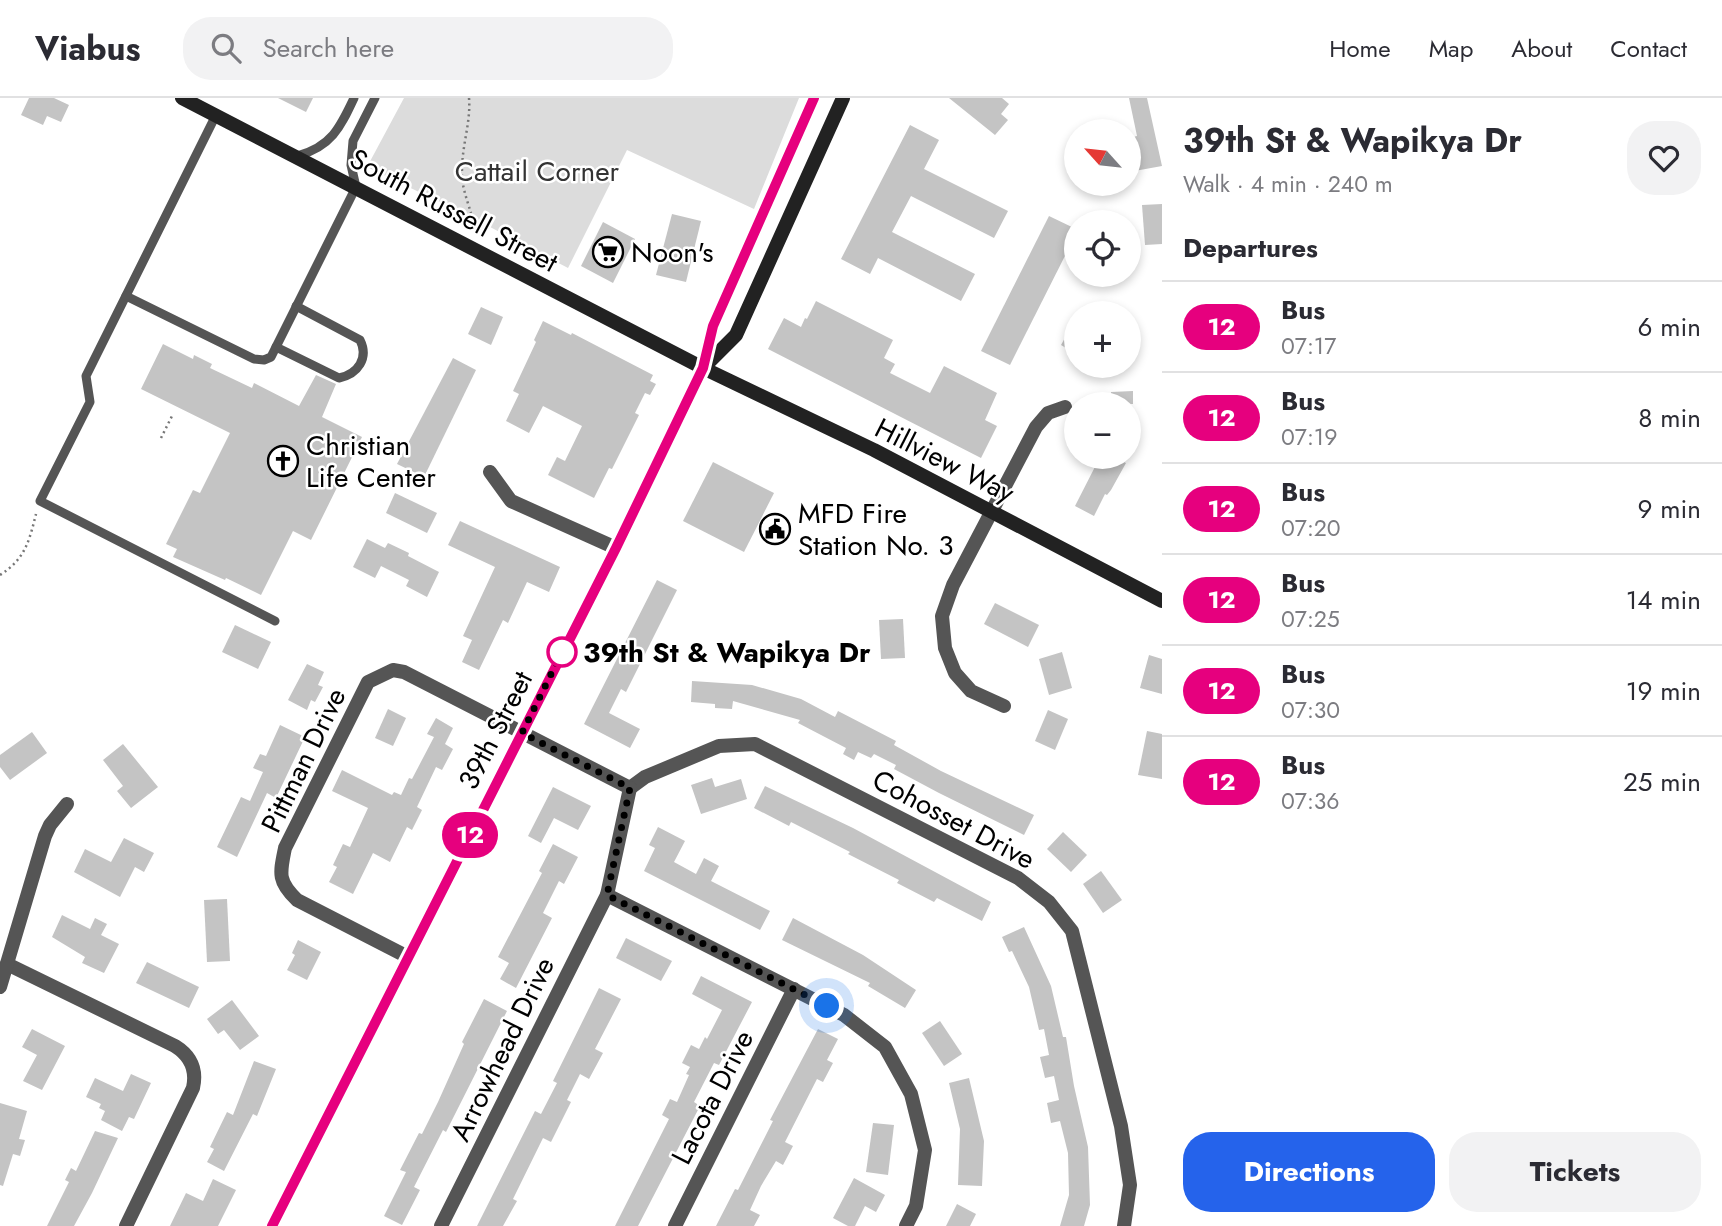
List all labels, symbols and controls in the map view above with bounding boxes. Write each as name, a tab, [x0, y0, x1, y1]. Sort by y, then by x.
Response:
search box	[183, 17, 673, 80]
text: Viabus	[35, 25, 141, 72]
icon: search	[207, 29, 245, 67]
text: Search here	[263, 29, 394, 67]
text: Home	[1329, 31, 1391, 66]
text: Map	[1429, 31, 1473, 66]
text: About	[1511, 31, 1572, 66]
text: Contact	[1610, 31, 1687, 66]
text: 39th St & Wapikya Dr	[1183, 117, 1522, 164]
north arrow	[1064, 119, 1141, 196]
map controls	[1064, 119, 1141, 469]
button: heart	[1627, 121, 1701, 195]
street label: South Russell Street	[342, 138, 565, 283]
park label: Cattail Corner	[455, 151, 620, 192]
text: Walk · 4 min · 240 m	[1183, 167, 1393, 201]
button: locate	[1064, 210, 1141, 287]
text: Departures	[1183, 229, 1318, 267]
place label: Noon's	[631, 232, 714, 273]
supermarket icon: Noon's	[591, 235, 625, 269]
text: Bus	[1281, 291, 1325, 329]
button: +	[1064, 301, 1141, 378]
text: 6 min	[1638, 308, 1701, 346]
text: 12	[1208, 309, 1235, 344]
text: 07:17	[1281, 329, 1336, 363]
text: Bus	[1281, 382, 1325, 420]
button: −	[1064, 392, 1141, 469]
text: 8 min	[1638, 399, 1701, 437]
text: 12	[1208, 400, 1235, 435]
street label: Hillview Way	[868, 408, 1022, 513]
text: 07:19	[1281, 420, 1337, 454]
place label: Christian Life Center	[306, 425, 436, 498]
church icon: Christian Life Center	[266, 444, 300, 478]
text: Bus	[1281, 473, 1325, 511]
text: 9 min	[1638, 490, 1701, 528]
text: 12	[1208, 491, 1235, 526]
place label: MFD Fire Station No. 3	[798, 493, 954, 566]
text: 07:20	[1281, 511, 1341, 545]
public building icon: MFD Fire Station No. 3	[758, 512, 792, 546]
text: Bus	[1281, 564, 1325, 602]
text: 14 min	[1626, 581, 1701, 619]
text: 12	[1208, 582, 1235, 617]
text: 07:25	[1281, 602, 1340, 636]
place label: 39th St & Wapikya Dr	[583, 632, 871, 673]
marker: 39th St & Wapikya Dr	[547, 637, 577, 667]
text: Bus	[1281, 655, 1325, 693]
street label: 39th Street	[448, 664, 543, 797]
text: 19 min	[1626, 672, 1701, 710]
text: 12	[1208, 673, 1235, 708]
street label: Pittman Drive	[251, 681, 356, 840]
text: 07:30	[1281, 693, 1340, 727]
text: Bus	[1281, 746, 1325, 784]
street label: Cohosset Drive	[865, 759, 1042, 880]
text: 25 min	[1623, 763, 1701, 801]
text: 12	[1208, 764, 1235, 799]
text: 07:36	[1281, 784, 1340, 818]
line badge: 12	[438, 812, 502, 858]
text: 12	[456, 817, 484, 852]
street label: Arrowhead Drive	[440, 950, 565, 1148]
your location	[809, 988, 844, 1023]
street label: Lacota Drive	[661, 1023, 764, 1171]
button: Directions	[1183, 1132, 1435, 1212]
button: Tickets	[1449, 1132, 1701, 1212]

